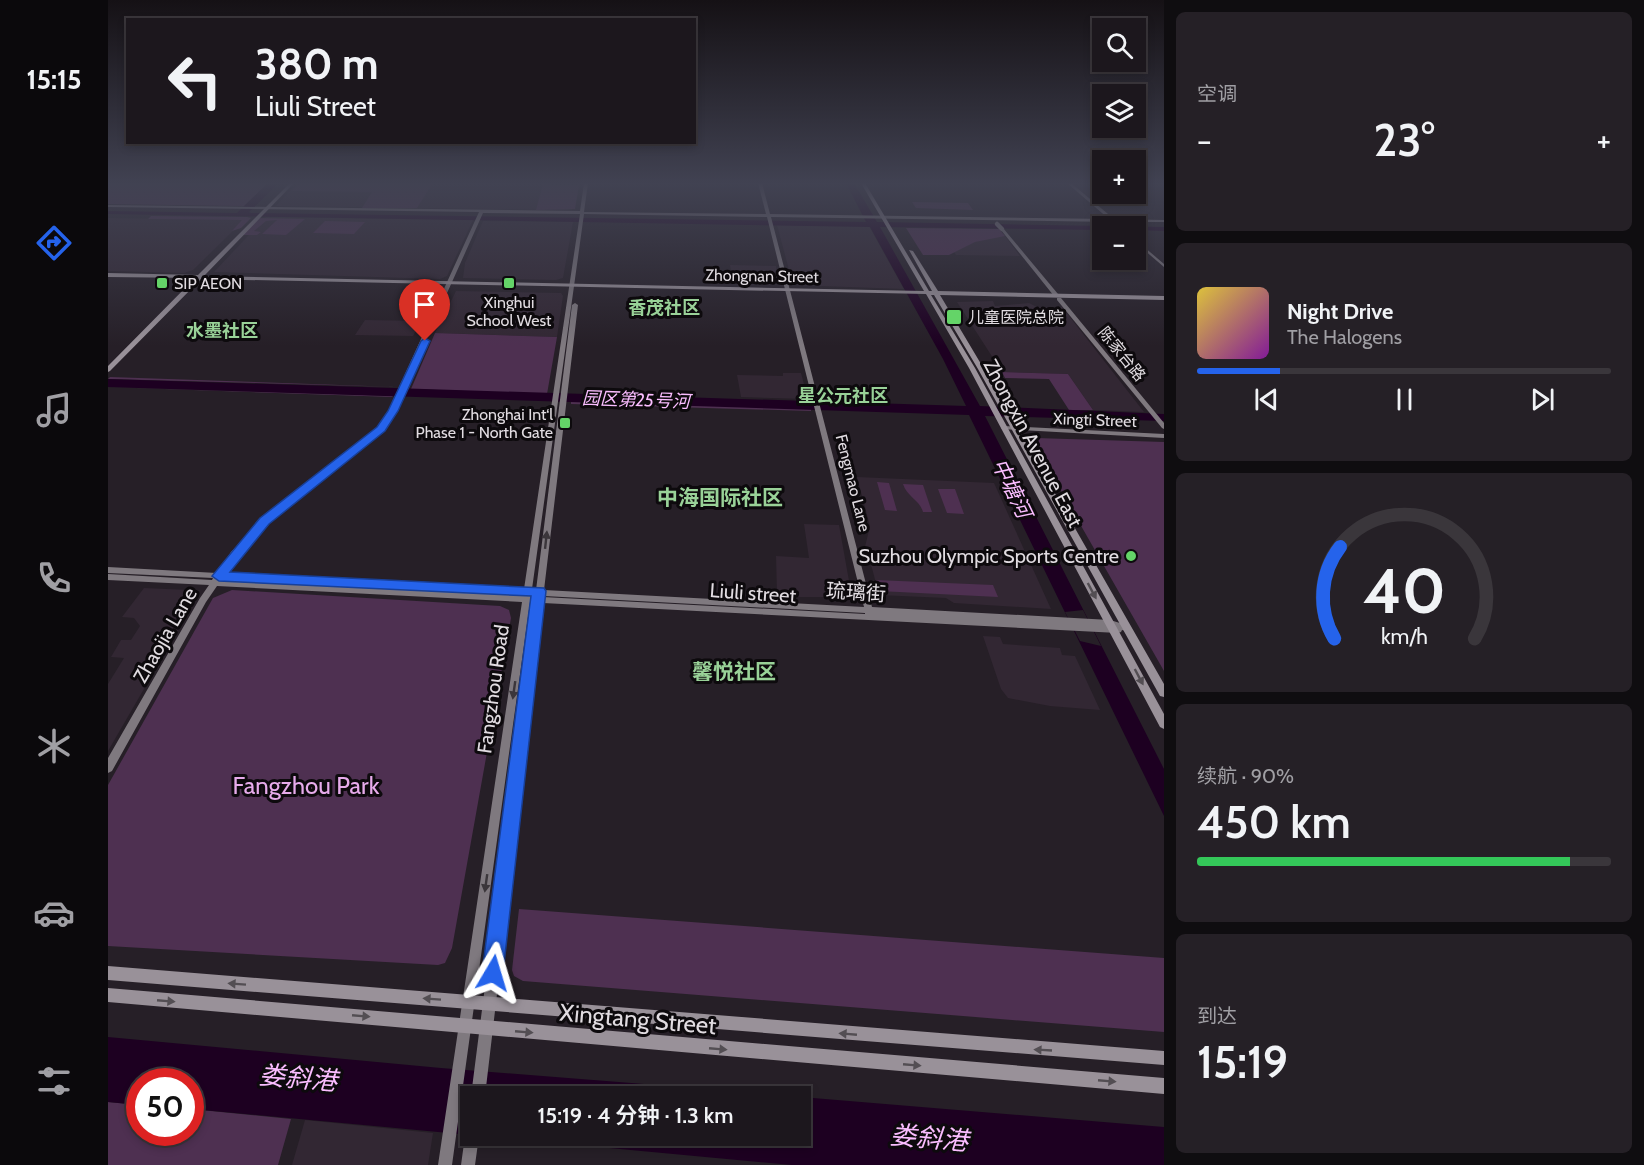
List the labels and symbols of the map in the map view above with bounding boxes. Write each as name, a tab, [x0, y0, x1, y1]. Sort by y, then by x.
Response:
street label: Zhongnan Street	[705, 266, 819, 286]
place label: SIP AEON	[174, 274, 242, 293]
marker: SIP AEON	[155, 276, 169, 290]
marker: Xinghui School West	[502, 276, 516, 290]
pin	[399, 279, 450, 341]
place label: Xinghui School West	[467, 293, 552, 330]
district label: 香茂社区	[628, 297, 700, 319]
marker: 儿童医院总院	[945, 308, 963, 326]
place label: 儿童医院总院	[968, 308, 1064, 327]
district label: 水墨社区	[186, 320, 258, 342]
street label: 陈家台路	[1094, 323, 1150, 385]
street label: Zhongxin Avenue East	[979, 355, 1088, 531]
district label: 星公元社区	[798, 385, 888, 407]
water label: 园区第25号河	[582, 387, 693, 413]
place label: Zhonghai Int‘l Phase 1 - North Gate	[416, 405, 553, 442]
street label: Xingti Street	[1053, 409, 1138, 431]
marker: Zhonghai Int‘l Phase 1 - North Gate	[558, 416, 572, 430]
street label: Fengmao Lane	[832, 432, 874, 534]
water label: 中塘河	[987, 454, 1039, 525]
district label: 中海国际社区	[657, 485, 783, 510]
one-way arrow	[541, 531, 551, 550]
place label: Suzhou Olympic Sports Centre	[858, 544, 1119, 568]
marker: Suzhou Olympic Sports Centre	[1124, 549, 1138, 563]
street label: Liuli street	[709, 578, 797, 608]
street label: 琉璃街	[825, 578, 887, 606]
one-way arrow	[1087, 582, 1097, 599]
street label: Zhaojia Lane	[128, 583, 202, 687]
street label: Fangzhou Road	[472, 623, 514, 755]
district label: 馨悦社区	[692, 659, 776, 684]
one-way arrow	[1134, 669, 1144, 686]
one-way arrow	[509, 681, 518, 700]
park label: Fangzhou Park	[233, 771, 380, 800]
one-way arrow	[481, 874, 490, 893]
position arrow	[461, 941, 525, 1005]
one-way arrow	[228, 979, 247, 989]
one-way arrow	[422, 994, 441, 1004]
one-way arrow	[157, 996, 176, 1006]
street label: Xingtang Street	[558, 998, 718, 1040]
one-way arrow	[351, 1011, 370, 1021]
one-way arrow	[514, 1027, 533, 1037]
one-way arrow	[839, 1029, 858, 1039]
one-way arrow	[709, 1044, 728, 1054]
one-way arrow	[1033, 1045, 1052, 1054]
water label: 娄斜港	[258, 1059, 342, 1098]
one-way arrow	[903, 1060, 922, 1070]
speed limit sign: 50	[126, 1068, 204, 1146]
one-way arrow	[1097, 1076, 1116, 1086]
water label: 娄斜港	[889, 1119, 973, 1158]

